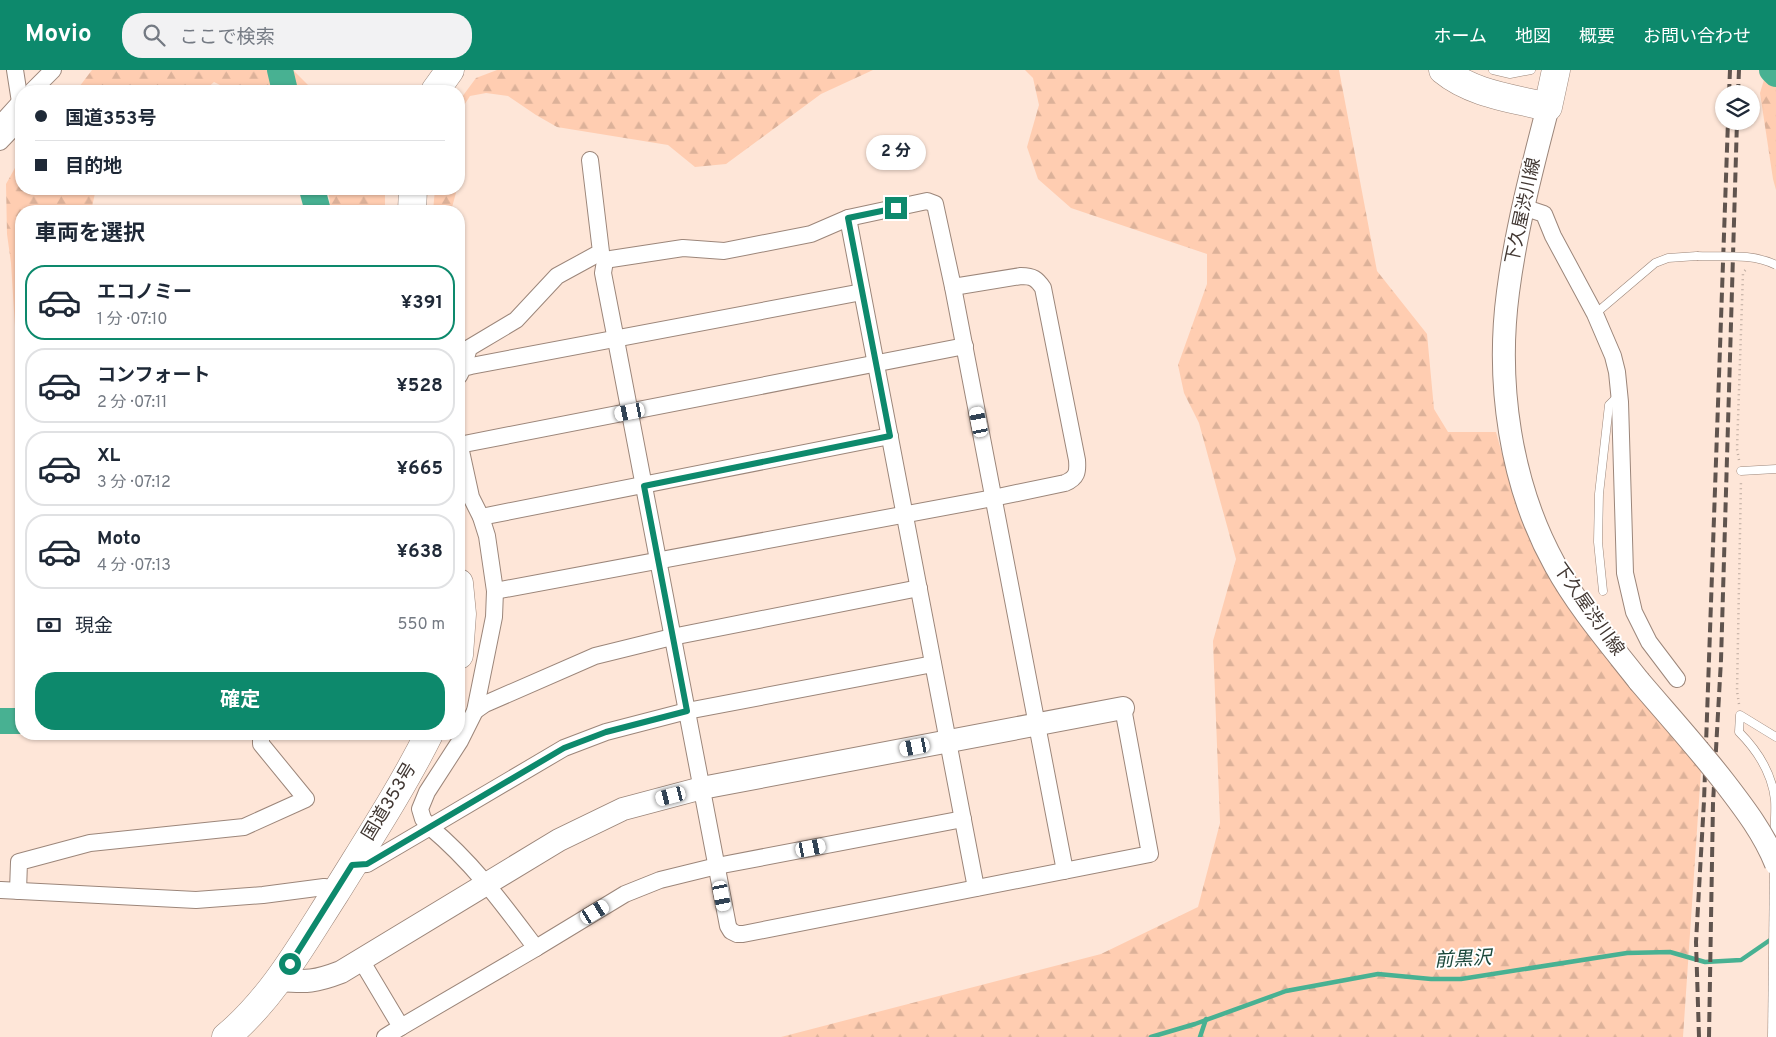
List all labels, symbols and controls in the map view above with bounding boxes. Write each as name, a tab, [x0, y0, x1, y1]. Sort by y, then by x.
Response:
search box	[122, 13, 472, 58]
text: Movio	[25, 20, 92, 50]
icon: search	[140, 21, 168, 49]
text: ここで検索	[180, 26, 275, 50]
text: ホーム	[1434, 26, 1487, 49]
text: 地図	[1515, 26, 1551, 49]
text: 概要	[1579, 26, 1615, 49]
text: お問い合わせ	[1643, 26, 1751, 49]
map controls	[1715, 85, 1760, 130]
button: layers	[1715, 85, 1760, 130]
text: 国道353号	[65, 107, 156, 131]
callout: 2 分	[866, 136, 926, 170]
text: 2 分	[881, 142, 911, 162]
text: 目的地	[65, 155, 122, 179]
street label: 下久屋渋川線	[1502, 156, 1546, 266]
route end	[885, 197, 907, 219]
text: 車両を選択	[35, 221, 145, 248]
icon: car	[37, 280, 82, 325]
text: エコノミー	[97, 281, 192, 305]
text: ¥391	[401, 291, 443, 315]
text: 1 分 · 07:10	[97, 310, 168, 330]
icon: car	[37, 363, 82, 408]
text: コンフォート	[97, 364, 210, 388]
text: ¥528	[396, 374, 443, 398]
text: 2 分 · 07:11	[97, 393, 167, 413]
car	[613, 402, 646, 422]
car	[968, 406, 989, 438]
text: XL	[97, 444, 120, 468]
icon: car	[37, 446, 82, 491]
text: ¥665	[397, 457, 443, 481]
text: 3 分 · 07:12	[97, 473, 171, 493]
text: Moto	[97, 527, 141, 551]
icon: car	[37, 529, 82, 574]
text: ¥638	[396, 540, 443, 564]
text: 4 分 · 07:13	[97, 556, 171, 576]
street label: 下久屋渋川線	[1548, 559, 1628, 661]
icon: cash	[35, 611, 63, 639]
text: 現金	[75, 615, 113, 639]
text: 550 m	[398, 615, 445, 635]
button: 確定	[35, 672, 445, 730]
car	[898, 737, 931, 757]
street label: 国道353号	[358, 759, 422, 845]
car	[654, 785, 687, 807]
car	[794, 838, 827, 858]
car	[711, 880, 732, 912]
car	[578, 898, 611, 926]
water label: 前黒沢	[1434, 946, 1495, 973]
route start	[279, 953, 301, 975]

